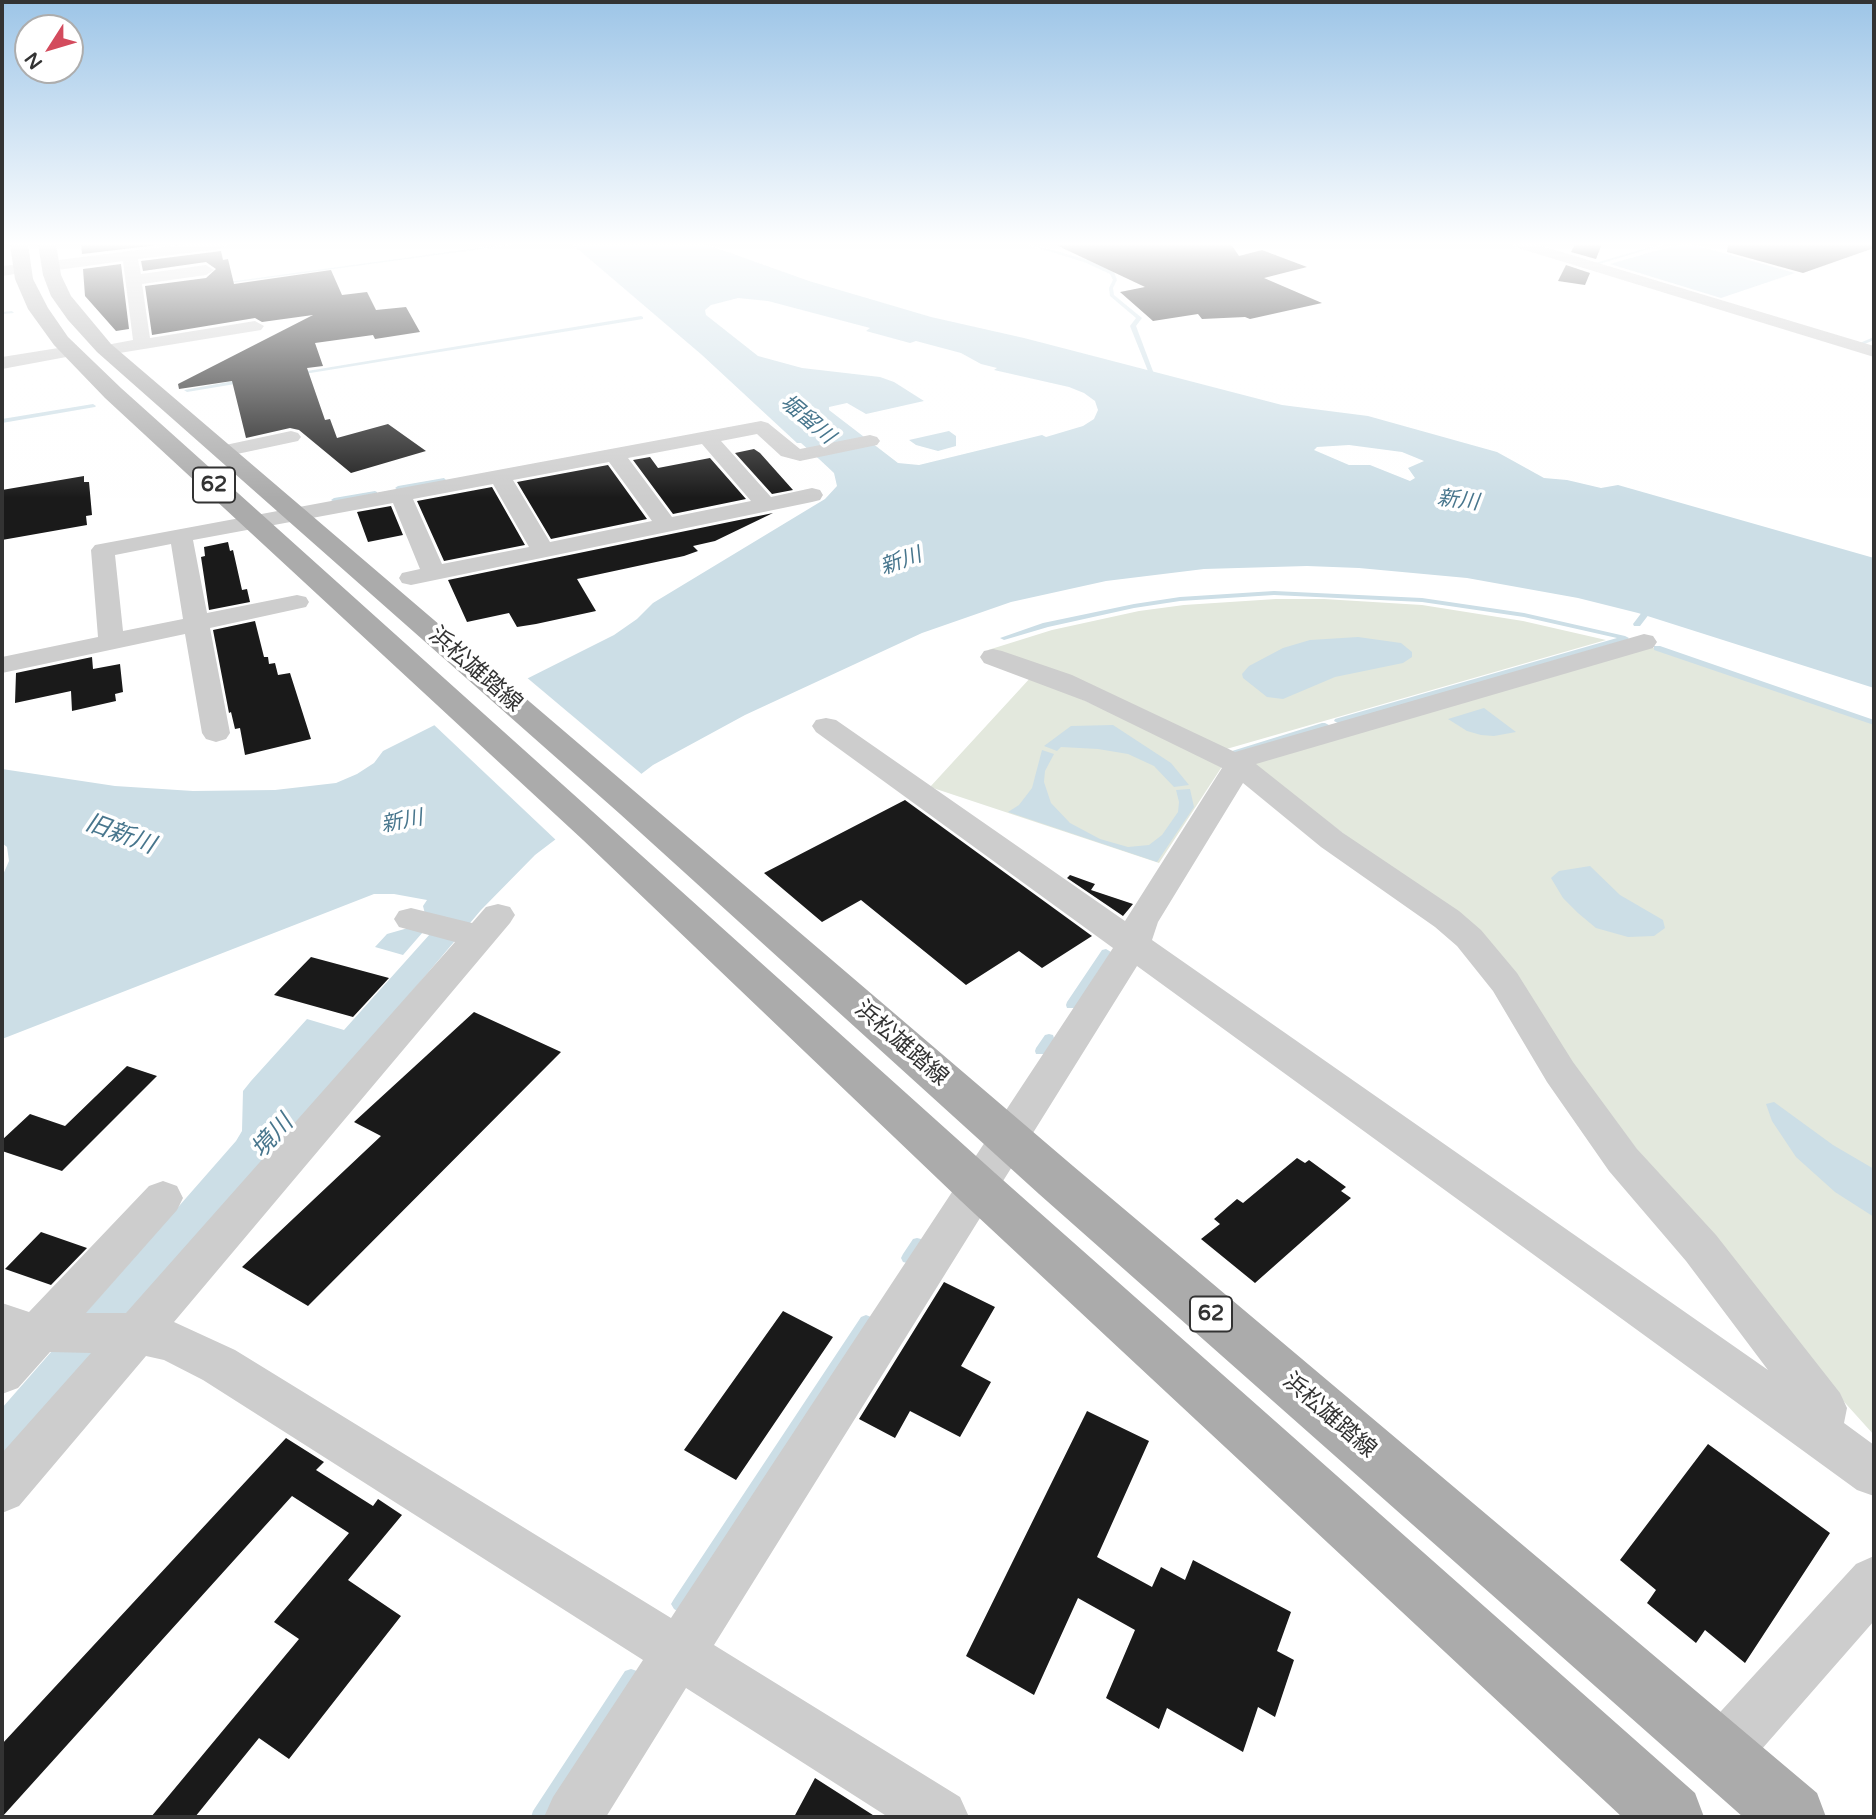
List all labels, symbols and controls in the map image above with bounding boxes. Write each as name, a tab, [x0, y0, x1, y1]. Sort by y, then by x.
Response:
north arrow	[14, 14, 84, 84]
text: N	[20, 48, 47, 73]
water label: 堀留川	[775, 390, 839, 450]
road number: 62	[193, 468, 235, 503]
water label: 新川	[1436, 486, 1480, 516]
water label: 新川	[877, 543, 925, 581]
street label: 浜松雄踏線	[423, 622, 527, 718]
water label: 新川	[379, 806, 425, 838]
water label: 旧新川	[81, 809, 159, 861]
street label: 浜松雄踏線	[849, 996, 953, 1092]
water label: 境川	[246, 1110, 300, 1164]
road number: 62	[1190, 1296, 1232, 1332]
street label: 浜松雄踏線	[1277, 1368, 1381, 1464]

